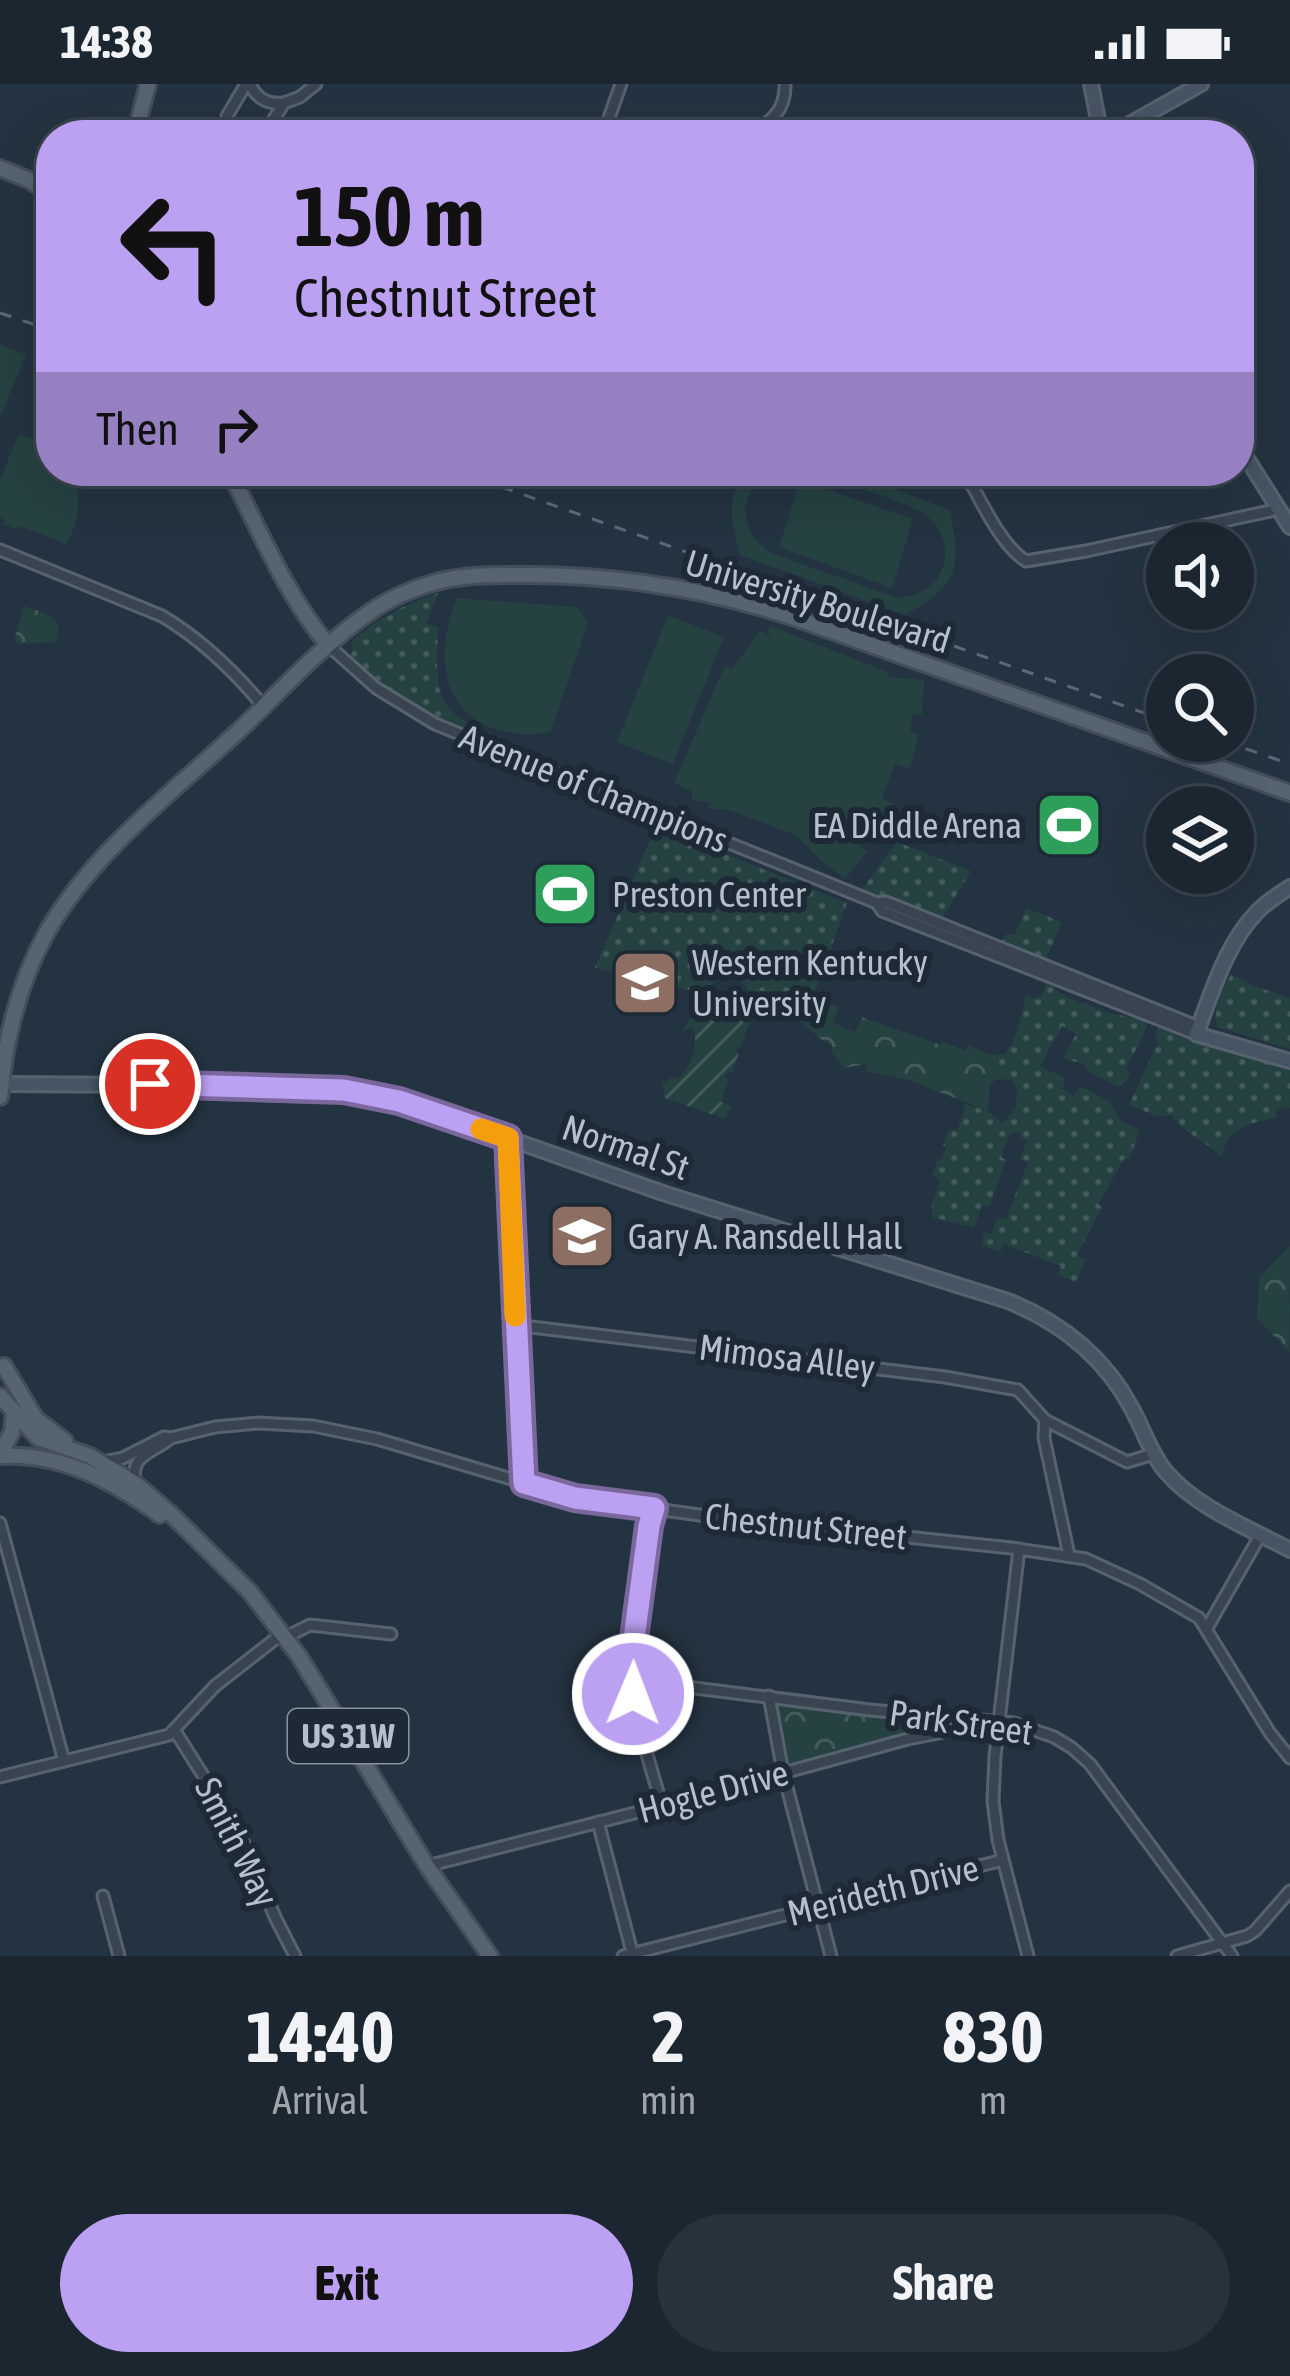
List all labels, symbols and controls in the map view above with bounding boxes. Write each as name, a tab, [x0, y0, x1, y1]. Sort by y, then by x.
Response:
text: 14:38	[60, 16, 153, 68]
icon: left	[96, 168, 252, 324]
text: 150 m	[294, 168, 484, 264]
text: Chestnut Street	[294, 267, 597, 328]
icon: right	[203, 396, 269, 462]
text: Then	[96, 403, 179, 455]
map controls	[1146, 522, 1254, 894]
button: sound	[1146, 522, 1254, 630]
street label: University Boulevard	[680, 541, 956, 661]
button: search	[1146, 654, 1254, 762]
street label: Avenue of Champions	[454, 715, 734, 861]
button: layers	[1146, 786, 1254, 894]
sports icon: EA Diddle Arena	[1034, 790, 1104, 860]
place label: EA Diddle Arena	[812, 804, 1022, 846]
sports icon: Preston Center	[530, 859, 600, 929]
place label: Preston Center	[612, 873, 807, 915]
place label: Western Kentucky University	[692, 941, 928, 1024]
school or university icon: Western Kentucky University	[610, 948, 680, 1018]
pin	[99, 1033, 201, 1135]
icon: arrive	[117, 1051, 183, 1117]
street label: Normal St	[557, 1106, 695, 1188]
school or university icon: Gary A. Ransdell Hall	[547, 1201, 617, 1271]
place label: Gary A. Ransdell Hall	[628, 1215, 903, 1257]
street label: Mimosa Alley	[697, 1325, 877, 1389]
street label: Chestnut Street	[703, 1495, 909, 1557]
position arrow	[570, 1631, 696, 1757]
street label: Park Street	[887, 1691, 1035, 1753]
road number: US 31W	[288, 1709, 408, 1763]
street label: Hogle Drive	[633, 1751, 793, 1831]
street label: Smith Way	[187, 1771, 287, 1913]
street label: Merideth Drive	[783, 1846, 983, 1934]
text: 14:40	[246, 1995, 394, 2077]
text: 2	[651, 1995, 685, 2077]
text: 830	[942, 1995, 1044, 2077]
text: Arrival	[273, 2078, 368, 2122]
text: min	[640, 2078, 696, 2122]
text: m	[979, 2078, 1007, 2122]
button: Exit	[60, 2214, 633, 2352]
button: Share	[657, 2214, 1230, 2352]

